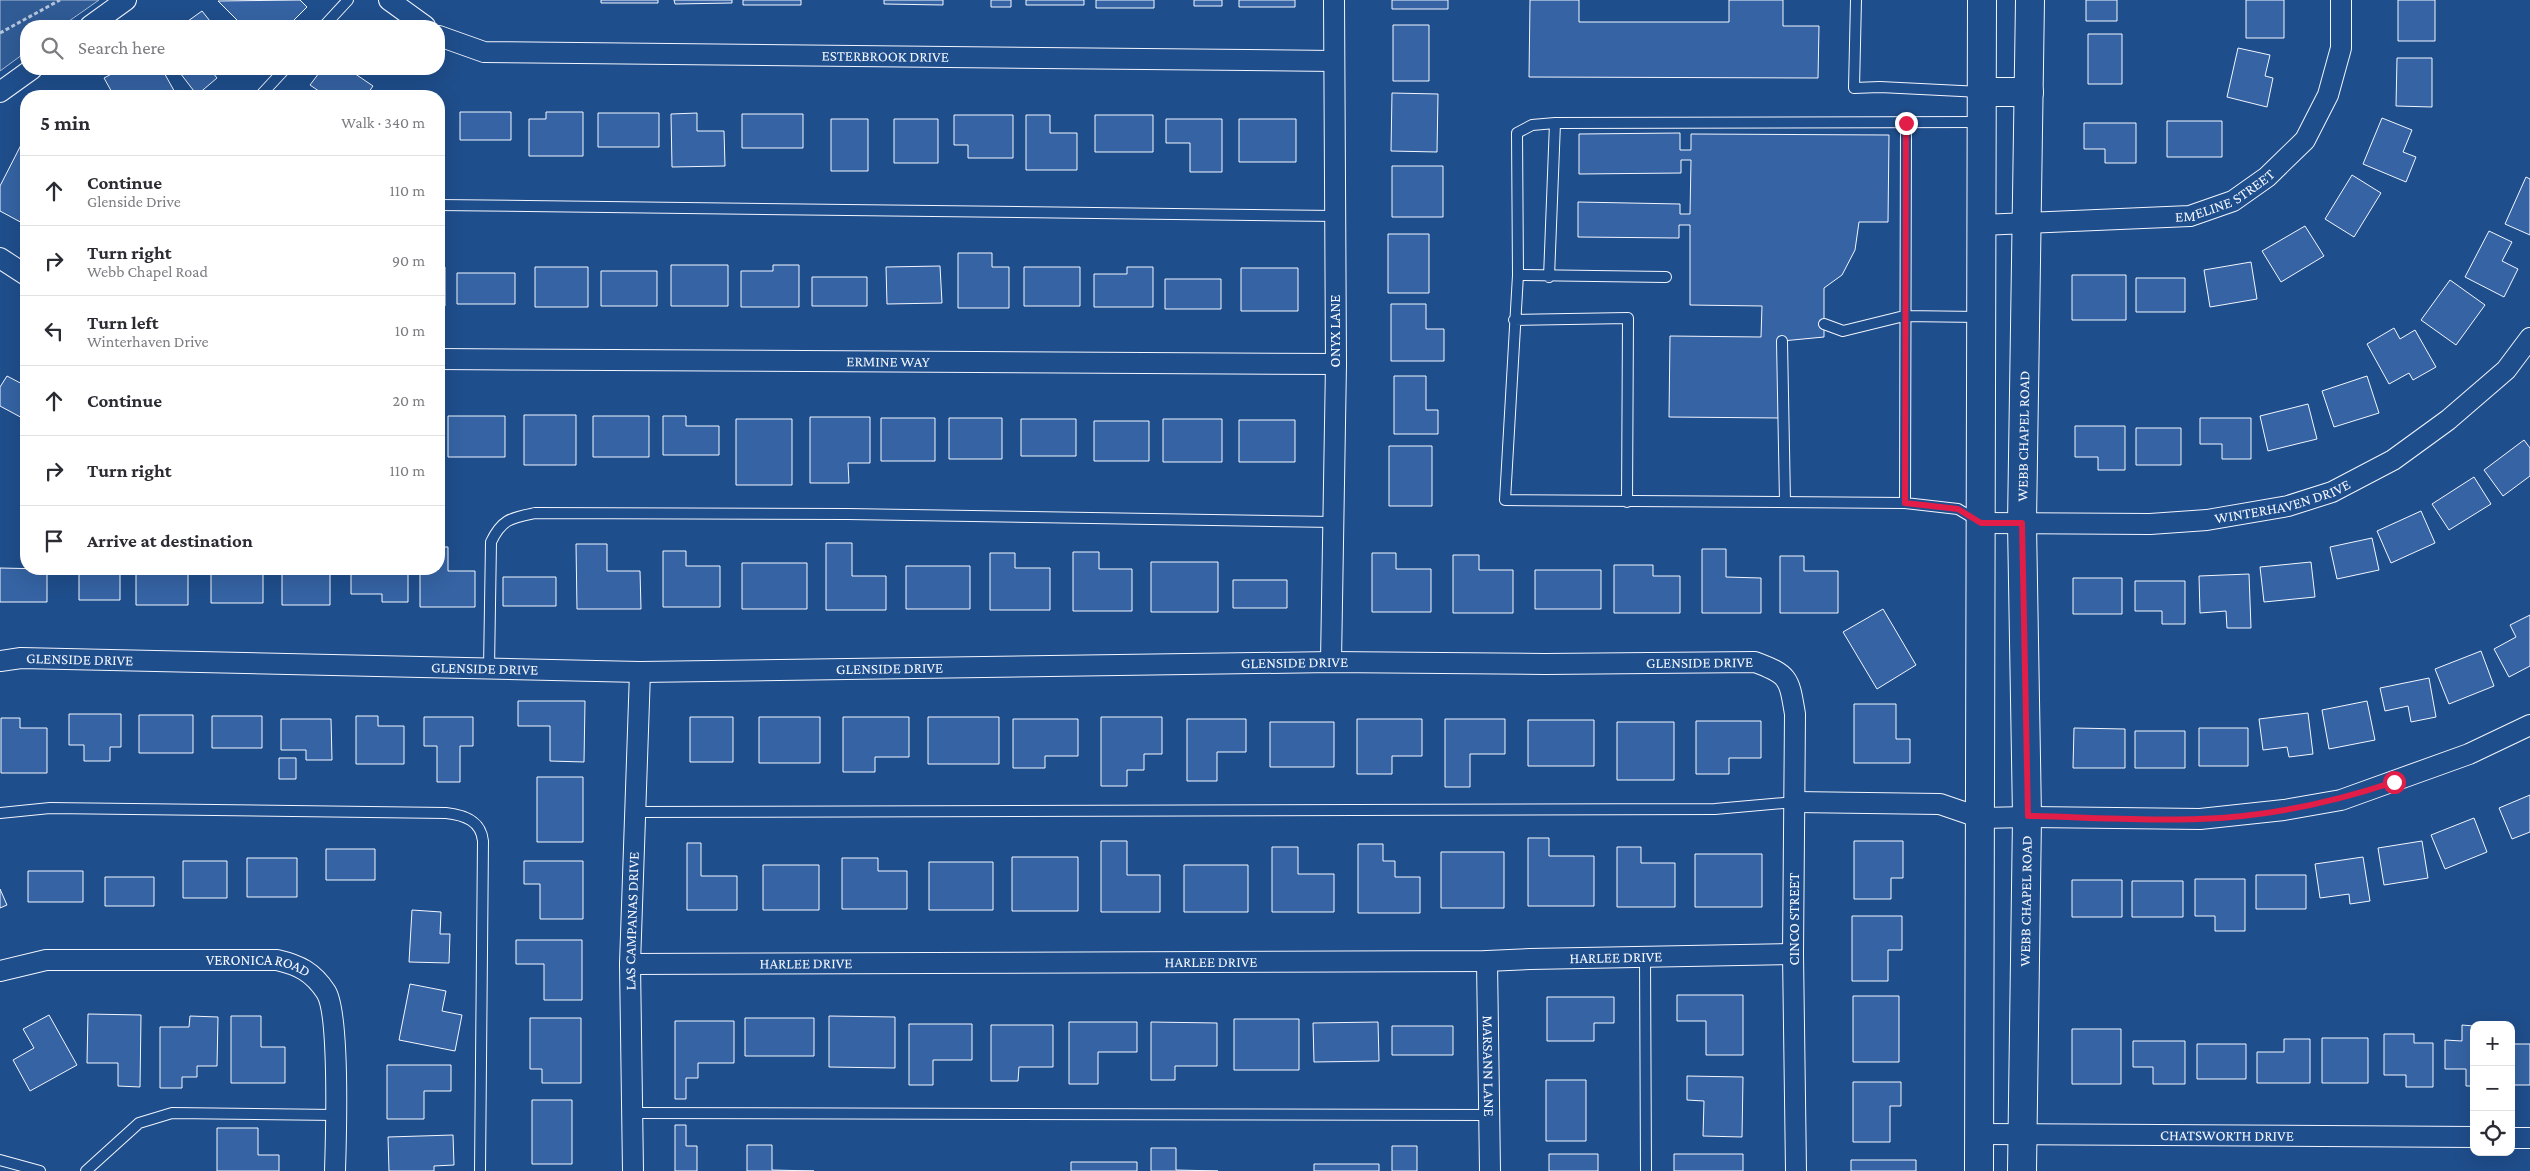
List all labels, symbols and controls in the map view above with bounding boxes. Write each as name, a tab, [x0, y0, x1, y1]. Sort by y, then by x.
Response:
search box	[20, 20, 445, 75]
icon: search	[38, 34, 66, 62]
text: Search here	[78, 37, 165, 58]
street label: ESTERBROOK DRIVE	[821, 48, 949, 65]
text: 5 min	[40, 111, 90, 135]
route end	[1895, 112, 1918, 135]
text: Walk · 340 m	[341, 114, 425, 131]
street label: EMELINE STREET	[2175, 166, 2278, 225]
text: Continue	[87, 172, 162, 193]
icon: ahead	[40, 177, 68, 205]
text: 110 m	[389, 182, 425, 199]
text: Glenside Drive	[87, 193, 181, 210]
text: Turn right	[87, 242, 172, 263]
icon: right	[40, 247, 68, 275]
text: 90 m	[392, 252, 425, 269]
text: Webb Chapel Road	[87, 263, 208, 280]
street label: ONYX LANE	[1327, 295, 1343, 367]
text: Turn left	[87, 312, 159, 333]
icon: left	[40, 317, 68, 345]
text: 10 m	[395, 322, 425, 339]
text: Winterhaven Drive	[87, 333, 209, 350]
street label: ERMINE WAY	[846, 353, 930, 370]
street label: WEBB CHAPEL ROAD	[2014, 370, 2032, 502]
icon: ahead	[40, 387, 68, 415]
text: Continue	[87, 390, 162, 411]
text: 20 m	[392, 392, 425, 409]
icon: right	[40, 457, 68, 485]
text: Turn right	[87, 460, 172, 481]
text: 110 m	[389, 462, 425, 479]
street label: WINTERHAVEN DRIVE	[2213, 476, 2353, 527]
icon: arrive	[40, 527, 68, 555]
text: Arrive at destination	[87, 530, 253, 551]
street label: GLENSIDE DRIVE	[26, 650, 134, 669]
street label: GLENSIDE DRIVE	[1241, 654, 1348, 671]
street label: GLENSIDE DRIVE	[1646, 654, 1753, 671]
street label: GLENSIDE DRIVE	[431, 659, 538, 678]
street label: GLENSIDE DRIVE	[836, 660, 943, 677]
route start	[2383, 771, 2406, 794]
street label: WEBB CHAPEL ROAD	[2017, 835, 2035, 967]
street label: LAS CAMPANAS DRIVE	[622, 851, 642, 991]
street label: CINCO STREET	[1786, 873, 1802, 965]
street label: HARLEE DRIVE	[1569, 948, 1663, 966]
street label: VERONICA ROAD	[206, 952, 313, 980]
street label: HARLEE DRIVE	[1165, 954, 1257, 970]
street label: HARLEE DRIVE	[760, 955, 852, 972]
street label: MARSANN LANE	[1480, 1015, 1497, 1117]
map controls	[2470, 1021, 2515, 1156]
button: +	[2470, 1021, 2515, 1066]
button: −	[2470, 1066, 2515, 1111]
button: locate	[2470, 1111, 2515, 1156]
street label: CHATSWORTH DRIVE	[2160, 1127, 2294, 1144]

